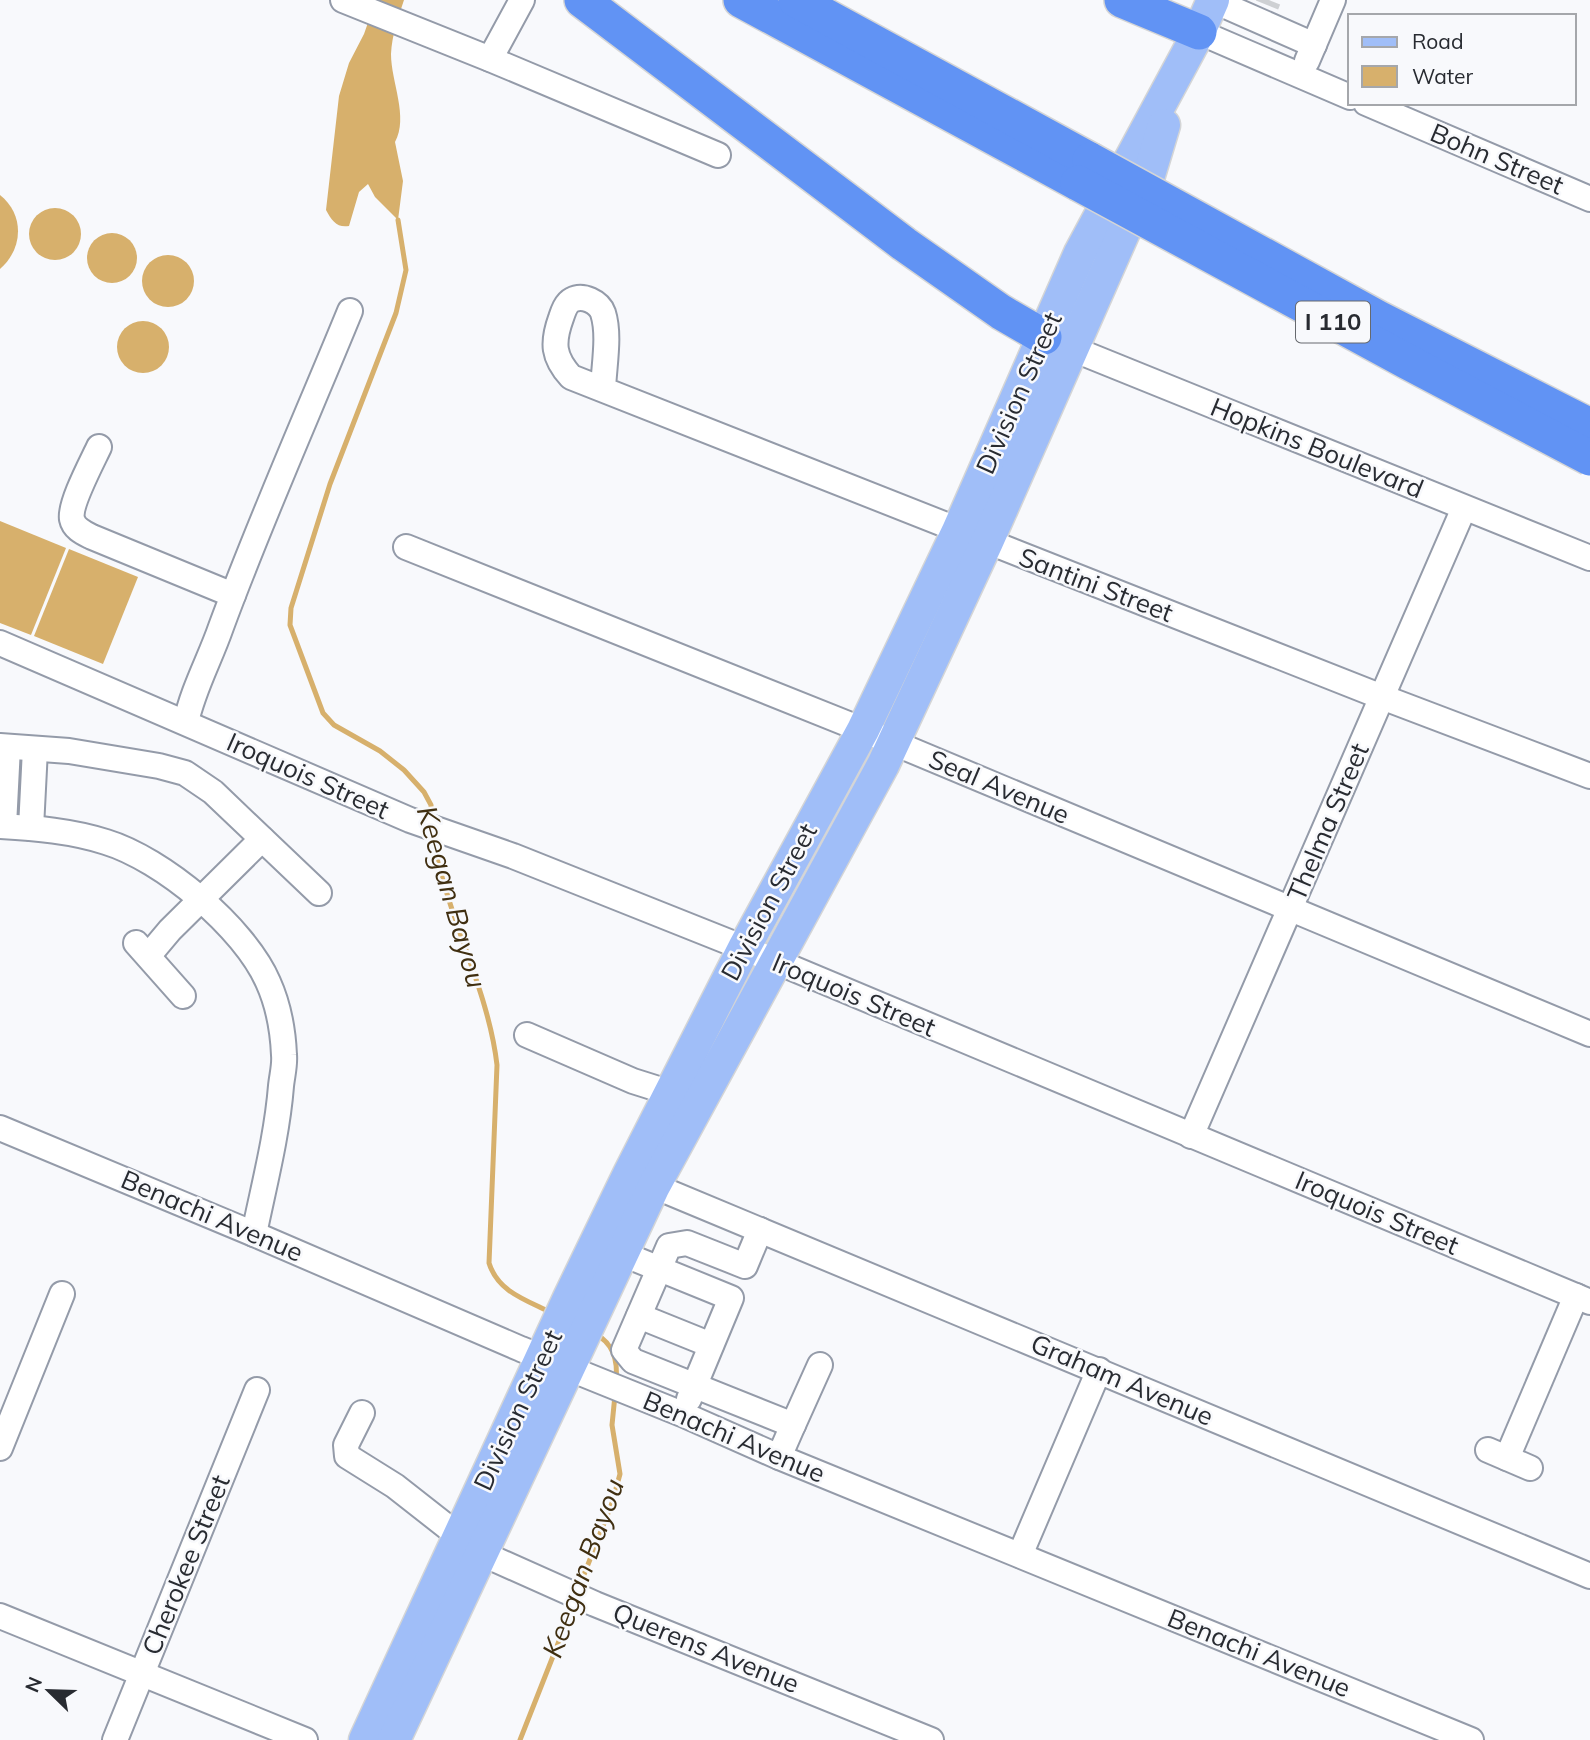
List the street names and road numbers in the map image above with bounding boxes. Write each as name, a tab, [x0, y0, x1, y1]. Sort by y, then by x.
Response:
street label: Bohn Street	[1426, 116, 1569, 201]
road number: I 110	[1296, 302, 1370, 342]
street label: Division Street	[968, 307, 1069, 479]
street label: Hopkins Boulevard	[1206, 390, 1428, 505]
street label: Santini Street	[1014, 540, 1178, 629]
street label: Iroquois Street	[222, 725, 394, 826]
street label: Thelma Street	[1279, 738, 1376, 906]
street label: Seal Avenue	[924, 742, 1074, 831]
street label: Division Street	[713, 817, 824, 986]
street label: Iroquois Street	[768, 945, 941, 1044]
street label: Benachi Avenue	[116, 1162, 308, 1269]
street label: Iroquois Street	[1291, 1163, 1464, 1262]
street label: Division Street	[466, 1324, 569, 1495]
street label: Graham Avenue	[1026, 1326, 1218, 1433]
street label: Benachi Avenue	[638, 1383, 830, 1490]
street label: Cherokee Street	[134, 1470, 237, 1660]
street label: Querens Avenue	[608, 1595, 804, 1700]
street label: Benachi Avenue	[1163, 1601, 1355, 1704]

